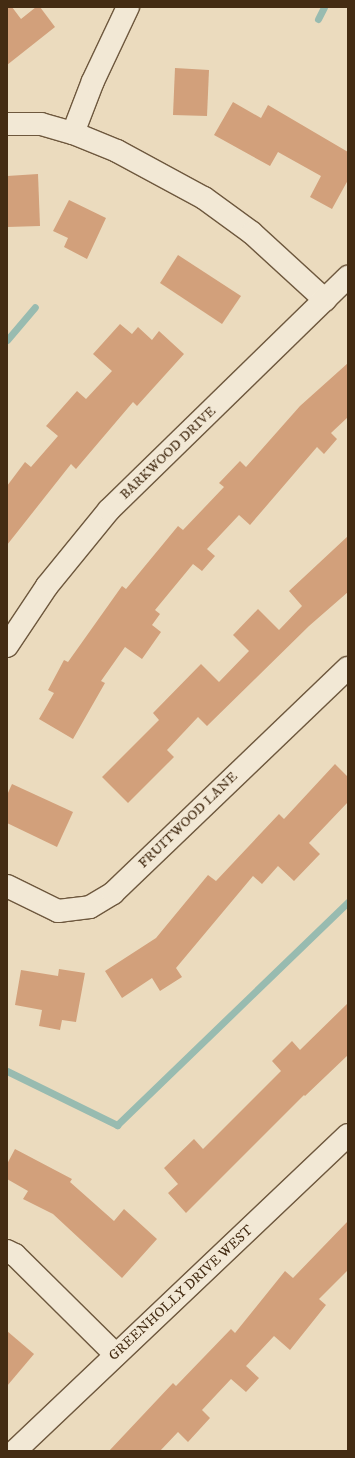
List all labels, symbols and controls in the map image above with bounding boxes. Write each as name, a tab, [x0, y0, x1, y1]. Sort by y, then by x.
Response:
street label: BARKWOOD DRIVE	[117, 403, 219, 503]
street label: FRUITWOOD LANE	[135, 768, 241, 872]
street label: GREENHOLLY DRIVE WEST	[105, 1222, 257, 1364]

